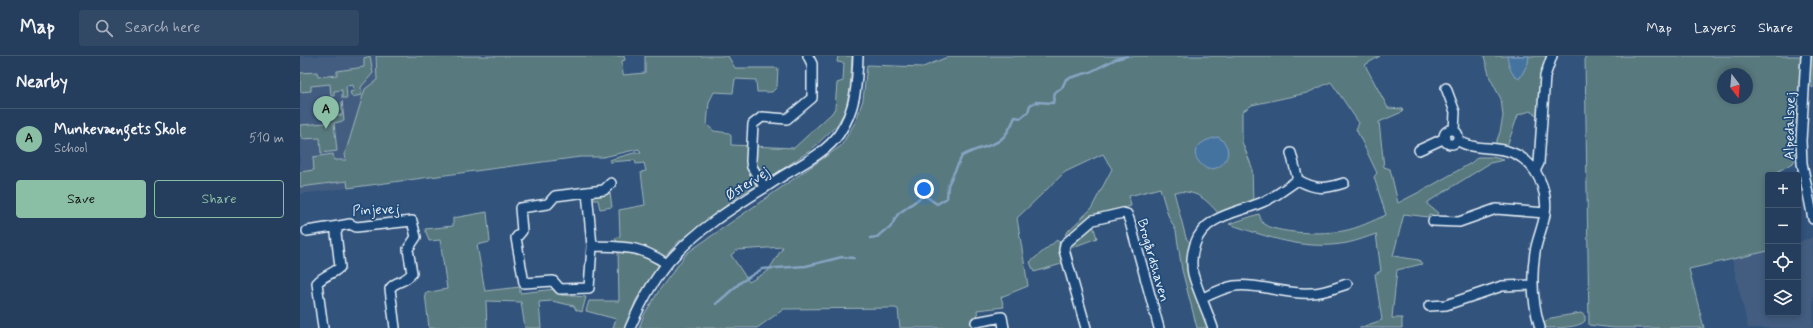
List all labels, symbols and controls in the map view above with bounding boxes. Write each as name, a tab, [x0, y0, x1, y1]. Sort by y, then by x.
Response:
search box	[79, 10, 359, 46]
text: Map	[20, 15, 55, 40]
icon: search	[93, 17, 115, 39]
text: Search here	[125, 18, 200, 38]
text: Map	[1646, 19, 1672, 37]
text: Layers	[1694, 19, 1736, 37]
text: Share	[1758, 19, 1793, 37]
north arrow	[1717, 68, 1753, 104]
text: Nearby	[16, 71, 68, 93]
street label: Alpedalsvej	[1780, 92, 1800, 160]
pin: A	[313, 96, 339, 129]
text: Munkevængets Skole	[54, 120, 187, 140]
text: A	[25, 130, 33, 147]
text: 510 m	[249, 130, 284, 147]
text: School	[54, 140, 88, 157]
street label: Østervej	[722, 163, 773, 205]
map controls	[1765, 172, 1801, 316]
button: +	[1765, 172, 1801, 208]
your location	[914, 179, 934, 199]
button: Save	[16, 180, 146, 218]
button: Share	[154, 180, 284, 218]
street label: Pinjevej	[352, 200, 400, 220]
button: −	[1765, 208, 1801, 244]
street label: Brogårdshaven	[1133, 217, 1173, 304]
button: locate	[1765, 244, 1801, 280]
button: layers	[1765, 280, 1801, 316]

